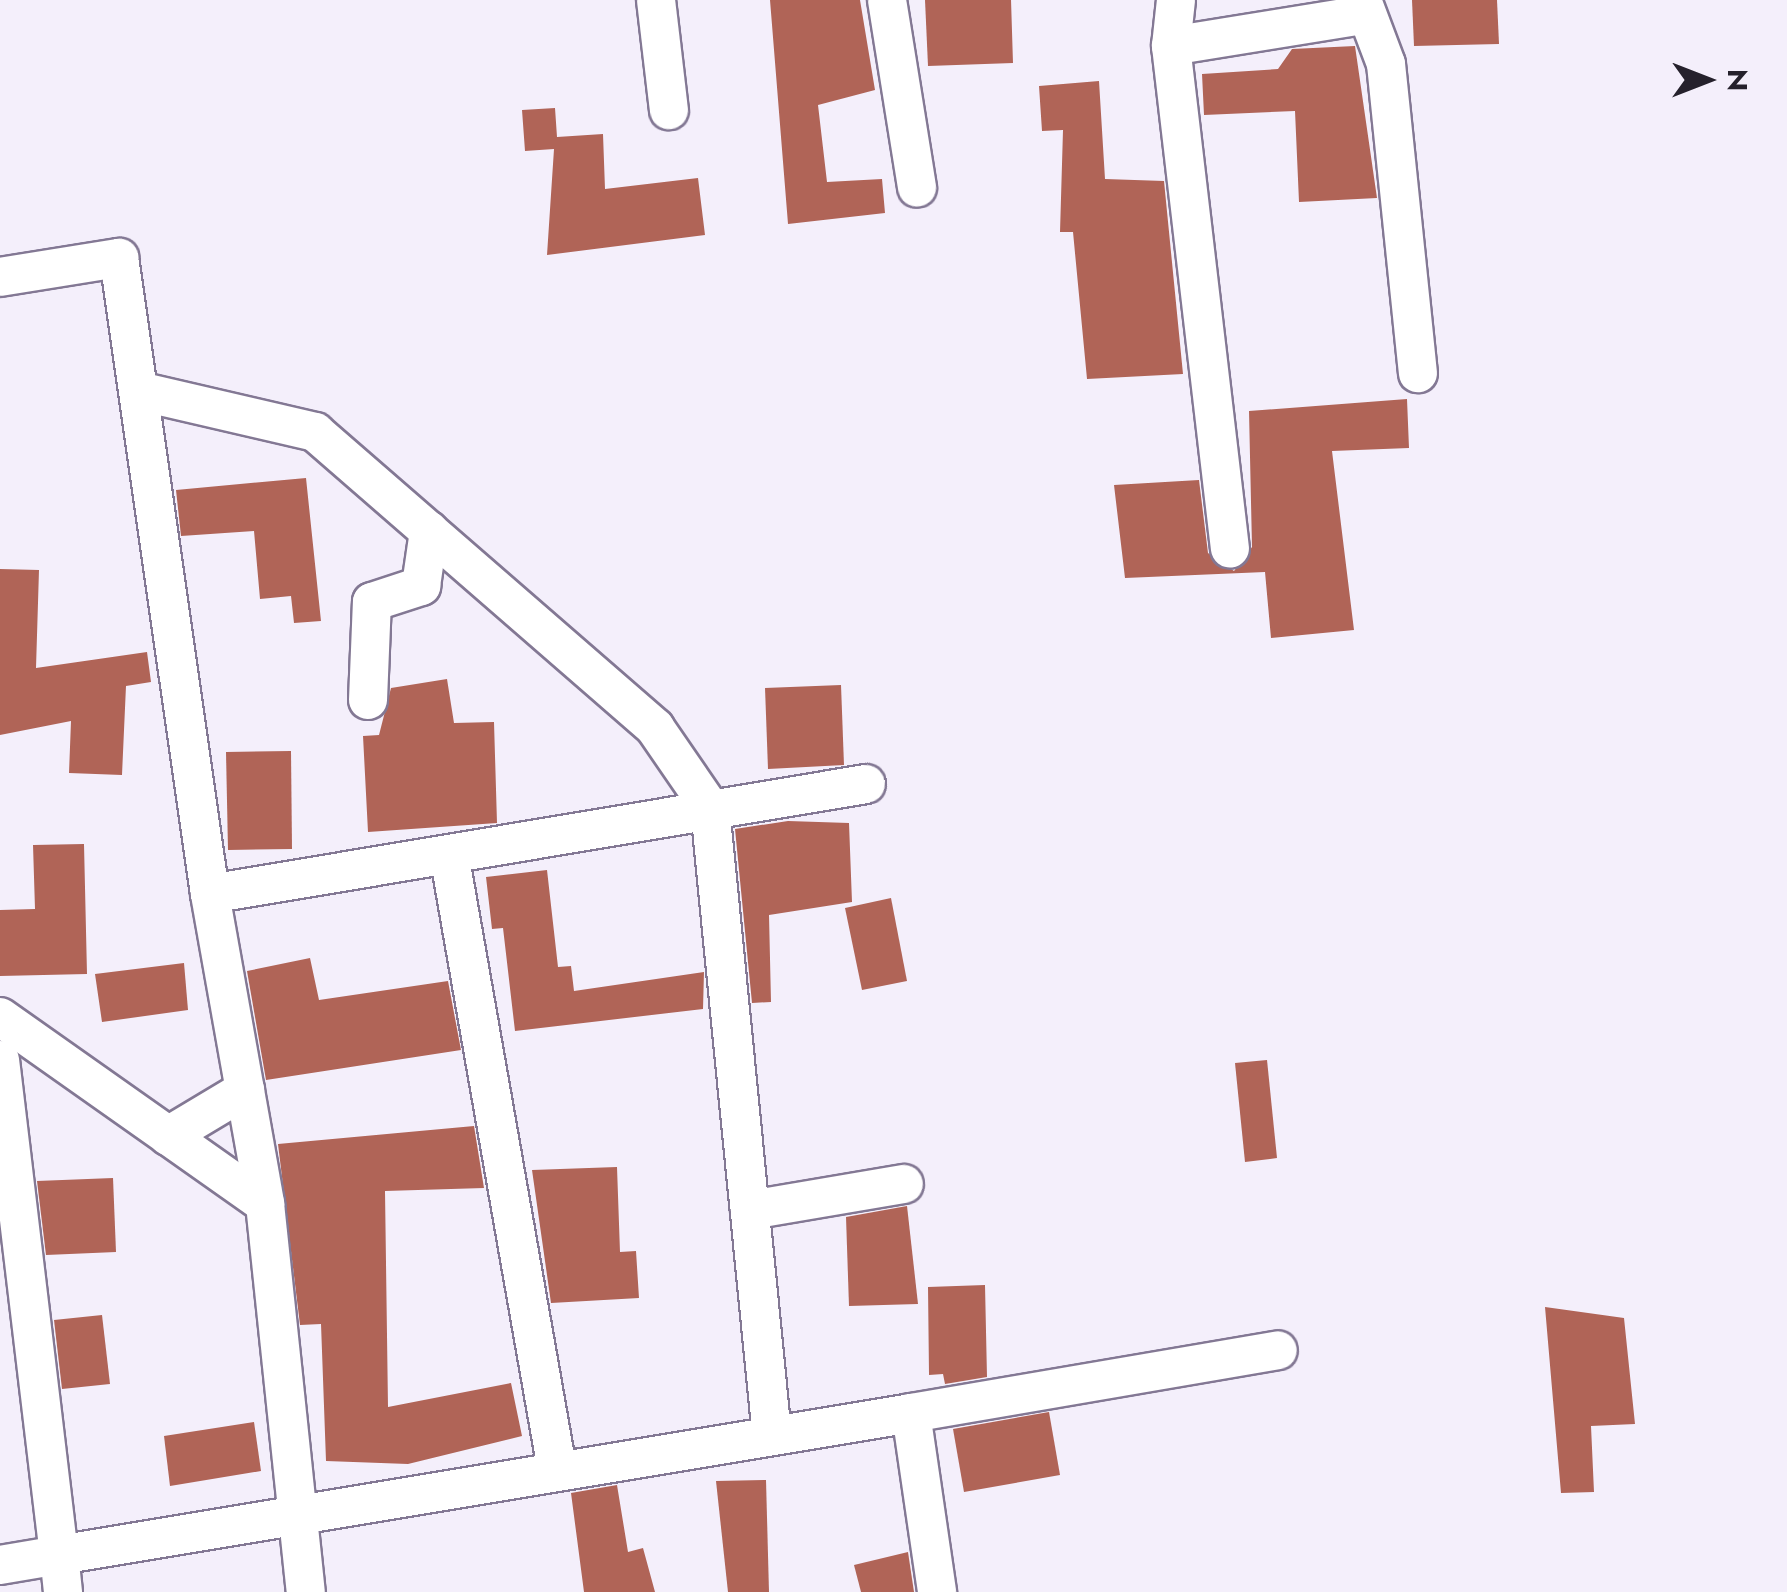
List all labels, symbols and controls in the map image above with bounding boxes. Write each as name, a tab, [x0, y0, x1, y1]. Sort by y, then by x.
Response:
north arrow	[1657, 30, 1757, 130]
text: N	[1717, 69, 1758, 91]

